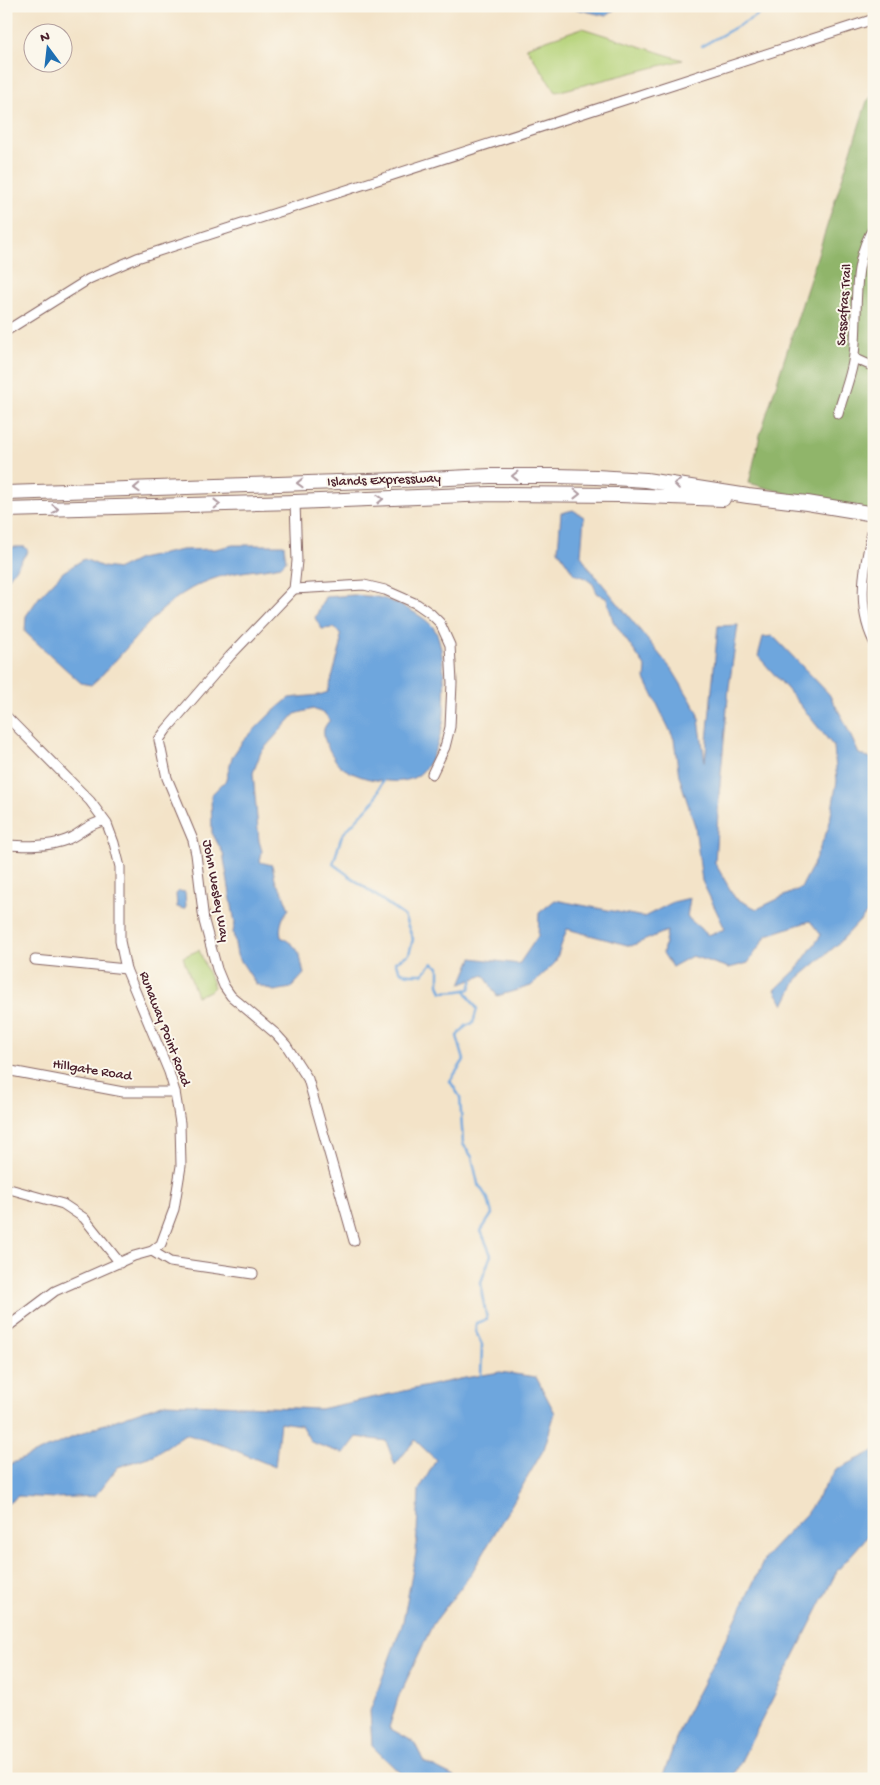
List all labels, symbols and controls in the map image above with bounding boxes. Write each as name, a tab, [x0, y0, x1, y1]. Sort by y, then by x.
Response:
north arrow	[22, 22, 72, 72]
text: N	[39, 28, 52, 47]
street label: Sassafras Trail	[834, 263, 856, 347]
street label: Islands Expressway	[327, 471, 441, 491]
one-way arrow	[511, 471, 518, 481]
one-way arrow	[296, 478, 304, 489]
one-way arrow	[673, 479, 681, 490]
one-way arrow	[133, 483, 141, 494]
one-way arrow	[573, 489, 581, 500]
one-way arrow	[376, 494, 384, 505]
one-way arrow	[214, 499, 222, 509]
one-way arrow	[51, 503, 59, 514]
street label: John Wesley Way	[198, 839, 232, 944]
street label: Runaway Point Road	[134, 969, 194, 1090]
street label: Hillgate Road	[51, 1056, 134, 1086]

